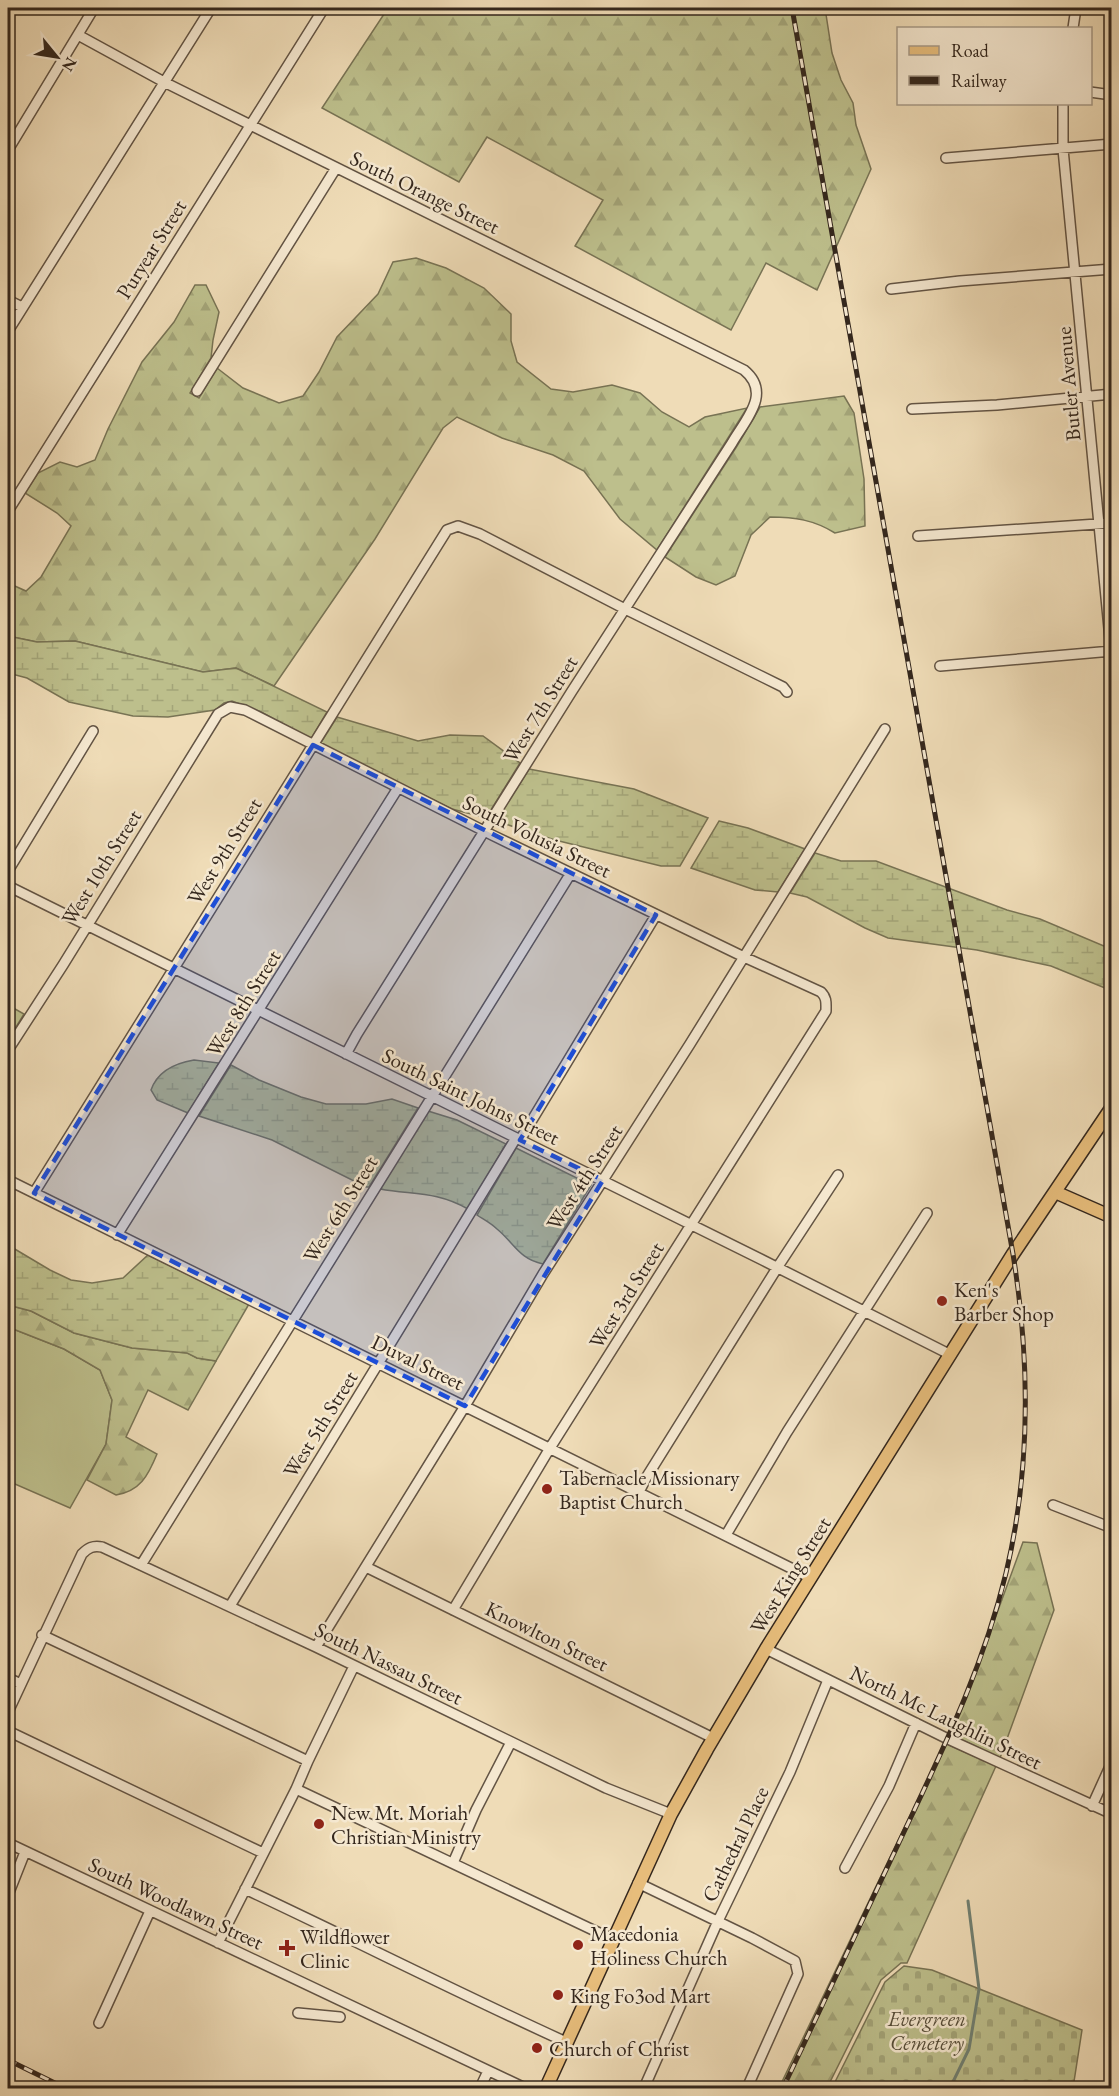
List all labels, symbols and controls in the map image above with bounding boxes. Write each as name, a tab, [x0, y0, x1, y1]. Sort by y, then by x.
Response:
north arrow	[27, 27, 87, 87]
legend	[897, 27, 1092, 105]
text: Road	[951, 39, 990, 62]
text: N	[57, 53, 82, 75]
text: Railway	[951, 69, 1007, 92]
street label: South Orange Street	[346, 144, 505, 240]
street label: Puryear Street	[110, 194, 192, 304]
street label: Butler Avenue	[1050, 326, 1086, 442]
street label: West 7th Street	[497, 650, 584, 767]
street label: South Volusia Street	[458, 788, 616, 884]
street label: West 9th Street	[181, 792, 268, 909]
street label: West 10th Street	[55, 804, 147, 930]
street label: West 8th Street	[200, 944, 287, 1061]
street label: South Saint Johns Street	[378, 1041, 565, 1151]
street label: West 4th Street	[540, 1119, 628, 1235]
street label: West 6th Street	[297, 1150, 384, 1267]
street label: West 3rd Street	[582, 1236, 670, 1353]
place label: Ken's Barber Shop	[954, 1276, 1054, 1327]
marker: Ken's Barber Shop	[935, 1294, 949, 1308]
street label: Duval Street	[367, 1328, 469, 1396]
street label: West 5th Street	[277, 1365, 364, 1482]
place label: Tabernacle Missionary Baptist Church	[559, 1464, 740, 1515]
marker: Tabernacle Missionary Baptist Church	[540, 1482, 554, 1496]
street label: West King Street	[743, 1511, 837, 1639]
street label: Knowlton Street	[481, 1595, 613, 1678]
street label: South Nassau Street	[311, 1616, 468, 1711]
street label: North Mc Laughlin Street	[846, 1659, 1047, 1775]
street label: Cathedral Place	[695, 1782, 775, 1906]
place label: New Mt. Moriah Christian Ministry	[331, 1799, 482, 1850]
marker: New Mt. Moriah Christian Ministry	[312, 1817, 326, 1831]
street label: South Woodlawn Street	[84, 1851, 268, 1956]
place label: Macedonia Holiness Church	[590, 1920, 728, 1971]
place label: Wildflower Clinic	[300, 1923, 389, 1974]
marker: Macedonia Holiness Church	[571, 1938, 585, 1952]
marker: Wildflower Clinic	[278, 1939, 296, 1957]
place label: King Fo3od Mart	[570, 1982, 711, 2009]
marker: King Fo3od Mart	[551, 1988, 565, 2002]
park label: Evergreen Cemetery	[887, 2005, 966, 2056]
place label: Church of Christ	[549, 2035, 689, 2062]
marker: Church of Christ	[530, 2041, 544, 2055]

